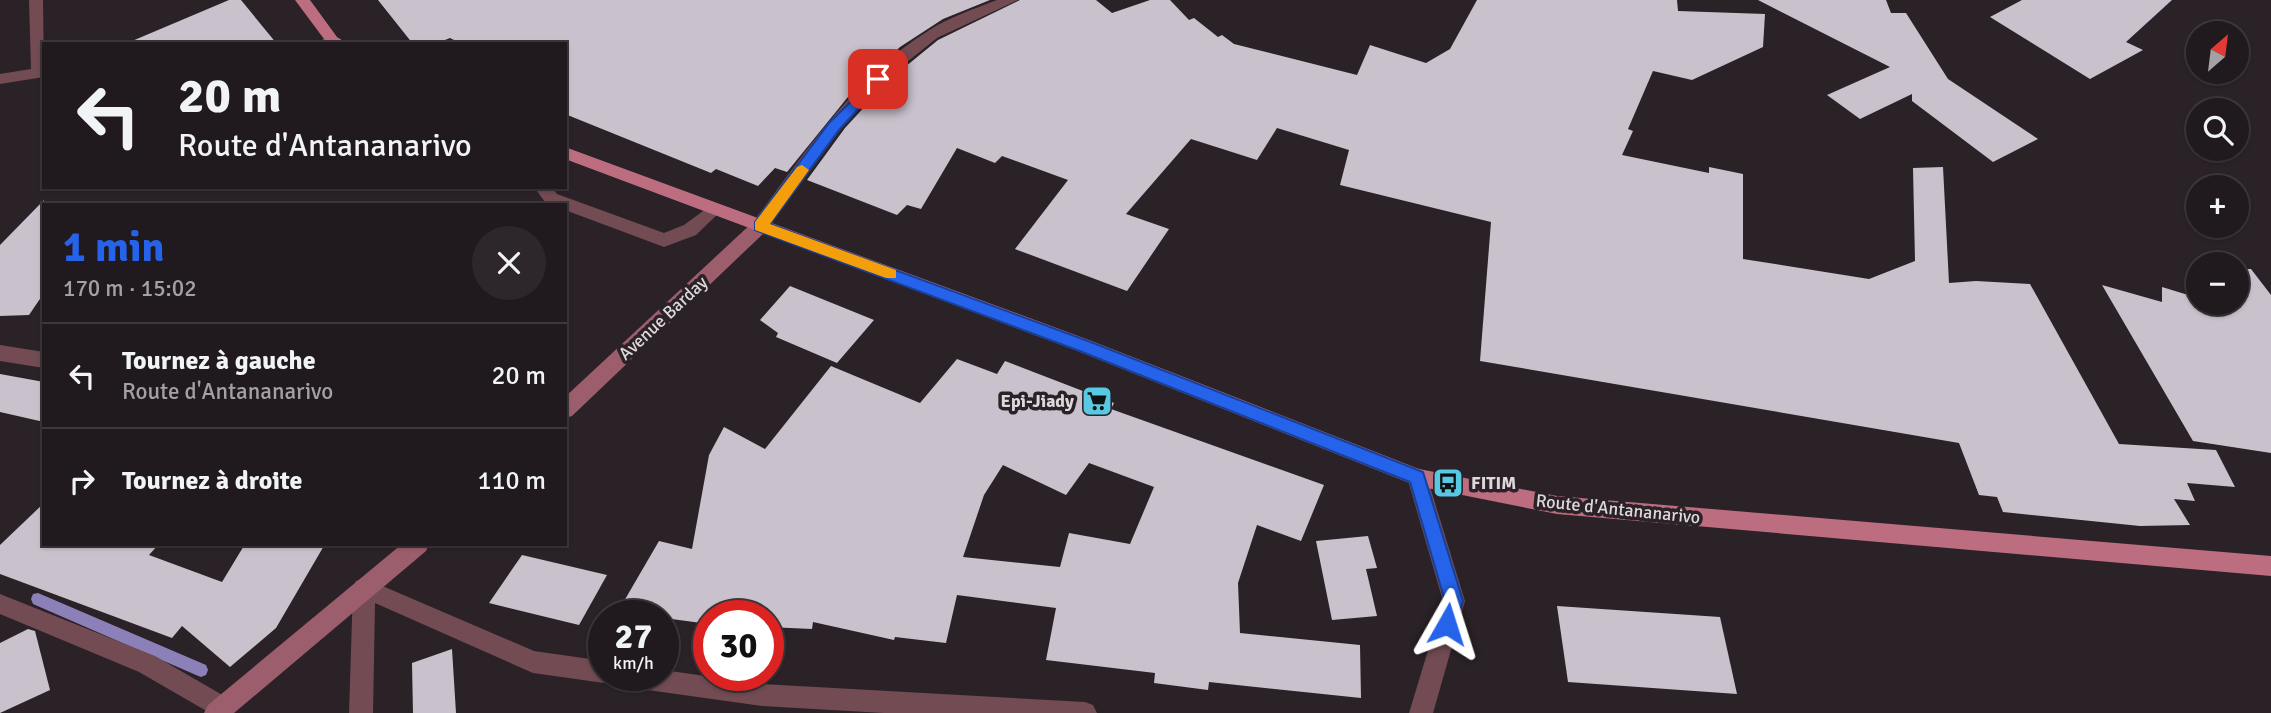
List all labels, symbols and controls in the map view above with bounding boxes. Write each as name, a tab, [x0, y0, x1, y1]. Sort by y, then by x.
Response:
north arrow	[2186, 21, 2249, 84]
map controls	[2186, 21, 2249, 315]
pin	[848, 49, 908, 109]
icon: arrive	[859, 60, 897, 98]
text: 20 m	[178, 66, 281, 126]
icon: left	[63, 70, 154, 161]
button: search	[2186, 98, 2249, 161]
text: Route d'Antananarivo	[178, 126, 472, 165]
button: +	[2186, 175, 2249, 238]
text: 1 min	[63, 222, 164, 273]
button: close	[472, 226, 546, 300]
button: −	[2186, 252, 2249, 315]
street label: Avenue Barday	[614, 271, 712, 365]
text: 170 m · 15:02	[63, 274, 197, 303]
text: Tournez à gauche	[122, 345, 316, 377]
icon: left	[63, 357, 101, 395]
text: 20 m	[491, 360, 546, 392]
text: Route d'Antananarivo	[122, 377, 333, 406]
supermarket icon: Epi-Jiady	[1080, 384, 1114, 418]
place label: Epi-Jiady	[1001, 390, 1074, 412]
icon: right	[63, 462, 101, 500]
text: Tournez à droite	[122, 465, 302, 497]
text: 110 m	[477, 465, 546, 497]
bus stop icon: FITIM	[1431, 466, 1465, 500]
place label: FITIM	[1471, 472, 1516, 494]
street label: Route d'Antananarivo	[1535, 489, 1701, 529]
position arrow	[1410, 587, 1484, 661]
speed limit sign: 30	[693, 600, 784, 691]
text: 27	[615, 615, 652, 658]
text: km/h	[613, 652, 654, 674]

